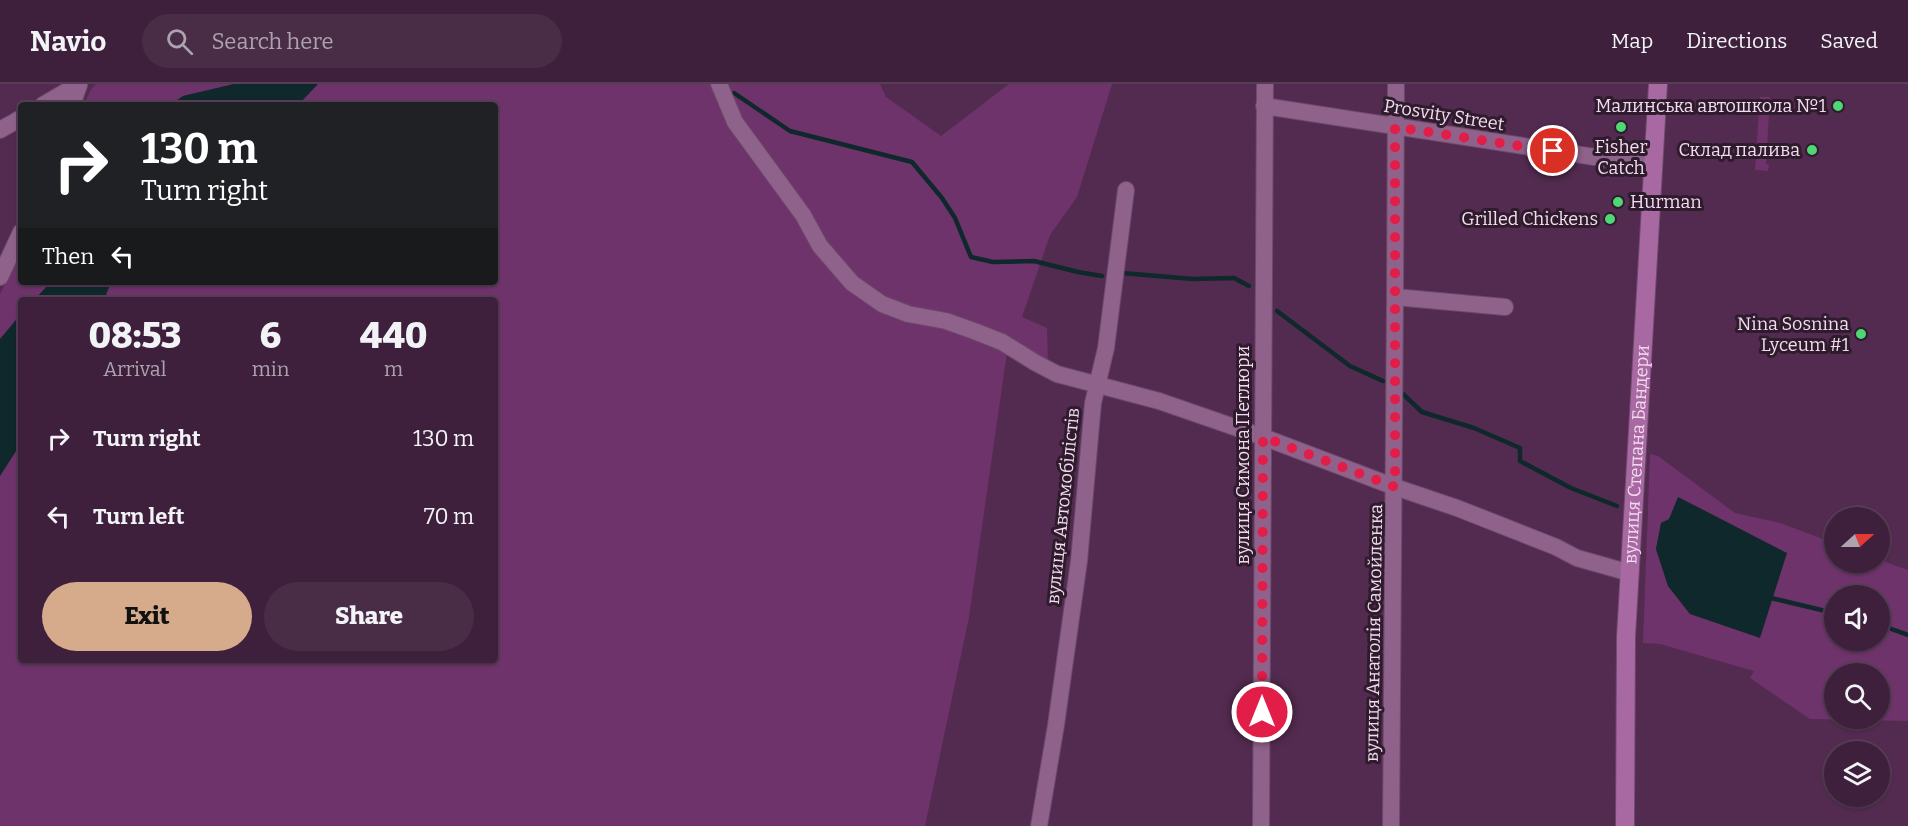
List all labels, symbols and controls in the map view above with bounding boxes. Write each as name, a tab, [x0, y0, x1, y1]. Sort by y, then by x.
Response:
search box	[142, 14, 562, 68]
text: Navio	[30, 25, 106, 58]
icon: search	[163, 25, 196, 58]
text: Search here	[211, 28, 334, 55]
text: Map	[1611, 28, 1653, 54]
text: Directions	[1686, 28, 1787, 54]
text: Saved	[1820, 28, 1878, 54]
street label: Prosvity Street	[1382, 95, 1506, 135]
place label: Малинська автошкола №1	[1595, 95, 1827, 117]
marker: Малинська автошкола №1	[1831, 99, 1845, 113]
marker: Fisher Catch	[1614, 120, 1628, 134]
text: 130 m	[141, 124, 258, 174]
pin	[1527, 125, 1578, 176]
icon: right	[42, 126, 120, 204]
icon: arrive	[1536, 134, 1569, 167]
place label: Fisher Catch	[1595, 136, 1647, 179]
place label: Склад палива	[1679, 139, 1800, 161]
marker: Склад палива	[1805, 143, 1819, 157]
text: Turn right	[141, 175, 268, 207]
place label: Hurman	[1630, 191, 1702, 213]
marker: Hurman	[1611, 195, 1625, 209]
place label: Grilled Chickens	[1461, 208, 1598, 230]
marker: Grilled Chickens	[1603, 212, 1617, 226]
icon: left	[106, 240, 139, 273]
text: Then	[42, 243, 94, 270]
place label: Nina Sosnina Lyceum #1	[1737, 313, 1850, 356]
text: 08:53	[88, 314, 181, 358]
text: 6	[260, 314, 281, 358]
text: 440	[360, 314, 428, 358]
marker: Nina Sosnina Lyceum #1	[1854, 327, 1868, 341]
street label: вулиця Степана Бандери	[1619, 344, 1654, 564]
street label: вулиця Симона Петлюри	[1232, 345, 1254, 565]
text: Arrival	[103, 357, 167, 381]
text: min	[252, 357, 289, 381]
text: m	[384, 357, 403, 381]
street label: вулиця Автомобілістів	[1042, 407, 1084, 605]
icon: right	[42, 422, 75, 455]
text: Turn right	[93, 425, 201, 452]
text: 130 m	[413, 425, 474, 452]
icon: left	[42, 500, 75, 533]
text: Turn left	[93, 503, 185, 530]
text: 70 m	[424, 503, 474, 530]
street label: вулиця Анатолія Самойленка	[1361, 504, 1387, 762]
north arrow	[1824, 507, 1890, 573]
map controls	[1824, 507, 1890, 807]
button: Exit	[42, 582, 252, 651]
button: Share	[264, 582, 474, 651]
button: sound	[1824, 585, 1890, 651]
button: search	[1824, 663, 1890, 729]
position arrow	[1230, 680, 1294, 744]
button: layers	[1824, 741, 1890, 807]

